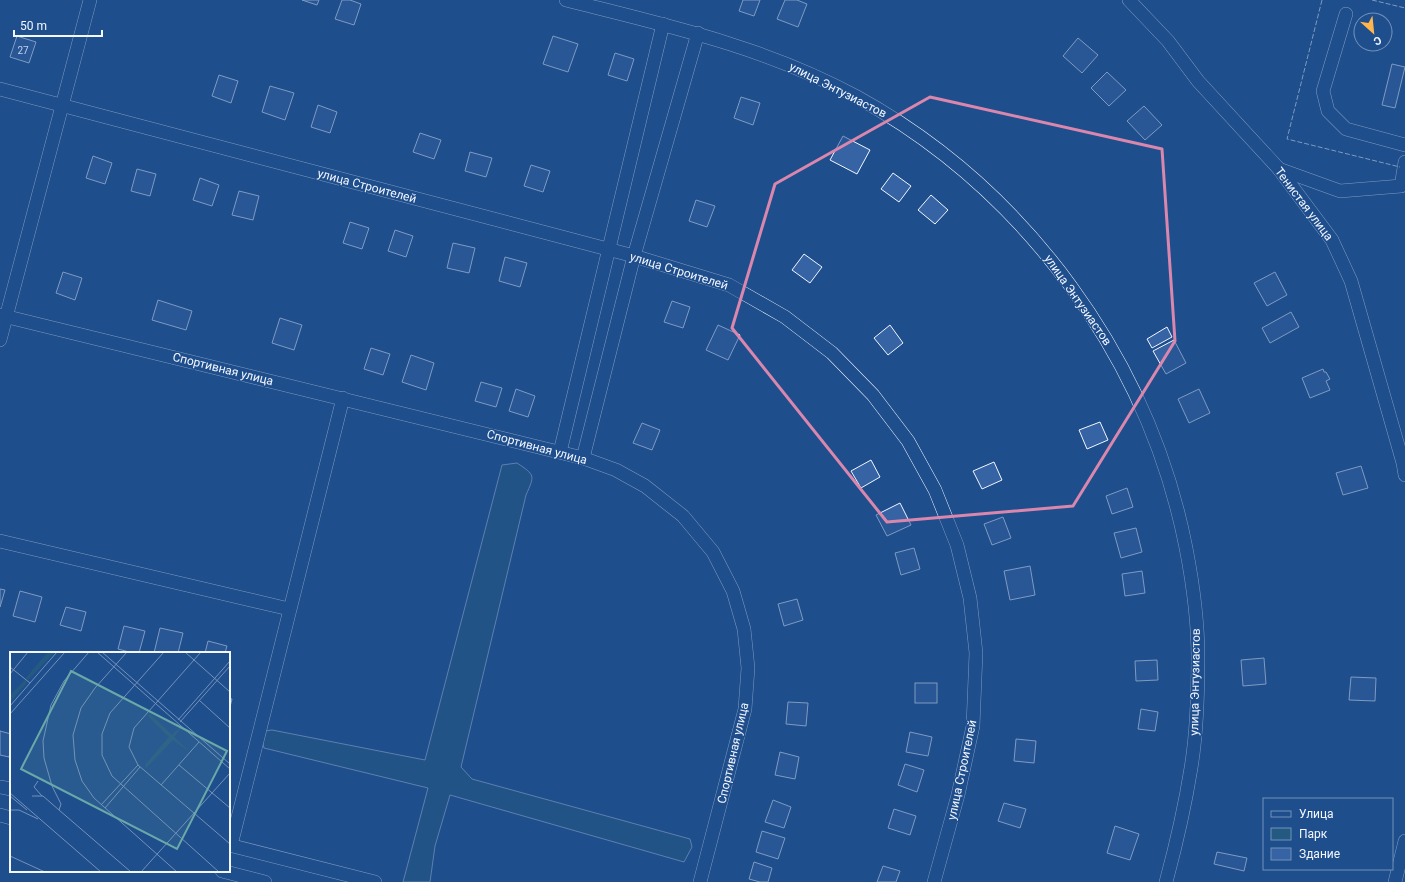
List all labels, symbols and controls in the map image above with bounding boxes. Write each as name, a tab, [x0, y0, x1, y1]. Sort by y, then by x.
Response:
scale bar	[14, 12, 102, 38]
north arrow	[1353, 12, 1393, 52]
text: 50 m	[20, 19, 47, 33]
text: С	[1371, 33, 1383, 48]
house number: 27	[17, 45, 29, 56]
street label: улица Энтузиастов	[787, 59, 889, 121]
street label: Тенистая улица	[1272, 165, 1336, 243]
street label: улица Строителей	[316, 166, 418, 206]
street label: улица Строителей	[628, 249, 730, 293]
street label: улица Энтузиастов	[1041, 252, 1115, 348]
street label: Спортивная улица	[171, 350, 275, 388]
street label: Спортивная улица	[485, 427, 589, 467]
street label: улица Энтузиастов	[1187, 628, 1203, 736]
inset map	[10, 652, 230, 872]
street label: Спортивная улица	[715, 701, 751, 805]
street label: улица Строителей	[945, 719, 979, 821]
legend	[1263, 798, 1393, 870]
text: Улица	[1299, 807, 1334, 821]
text: Парк	[1299, 827, 1328, 841]
text: Здание	[1299, 847, 1340, 861]

